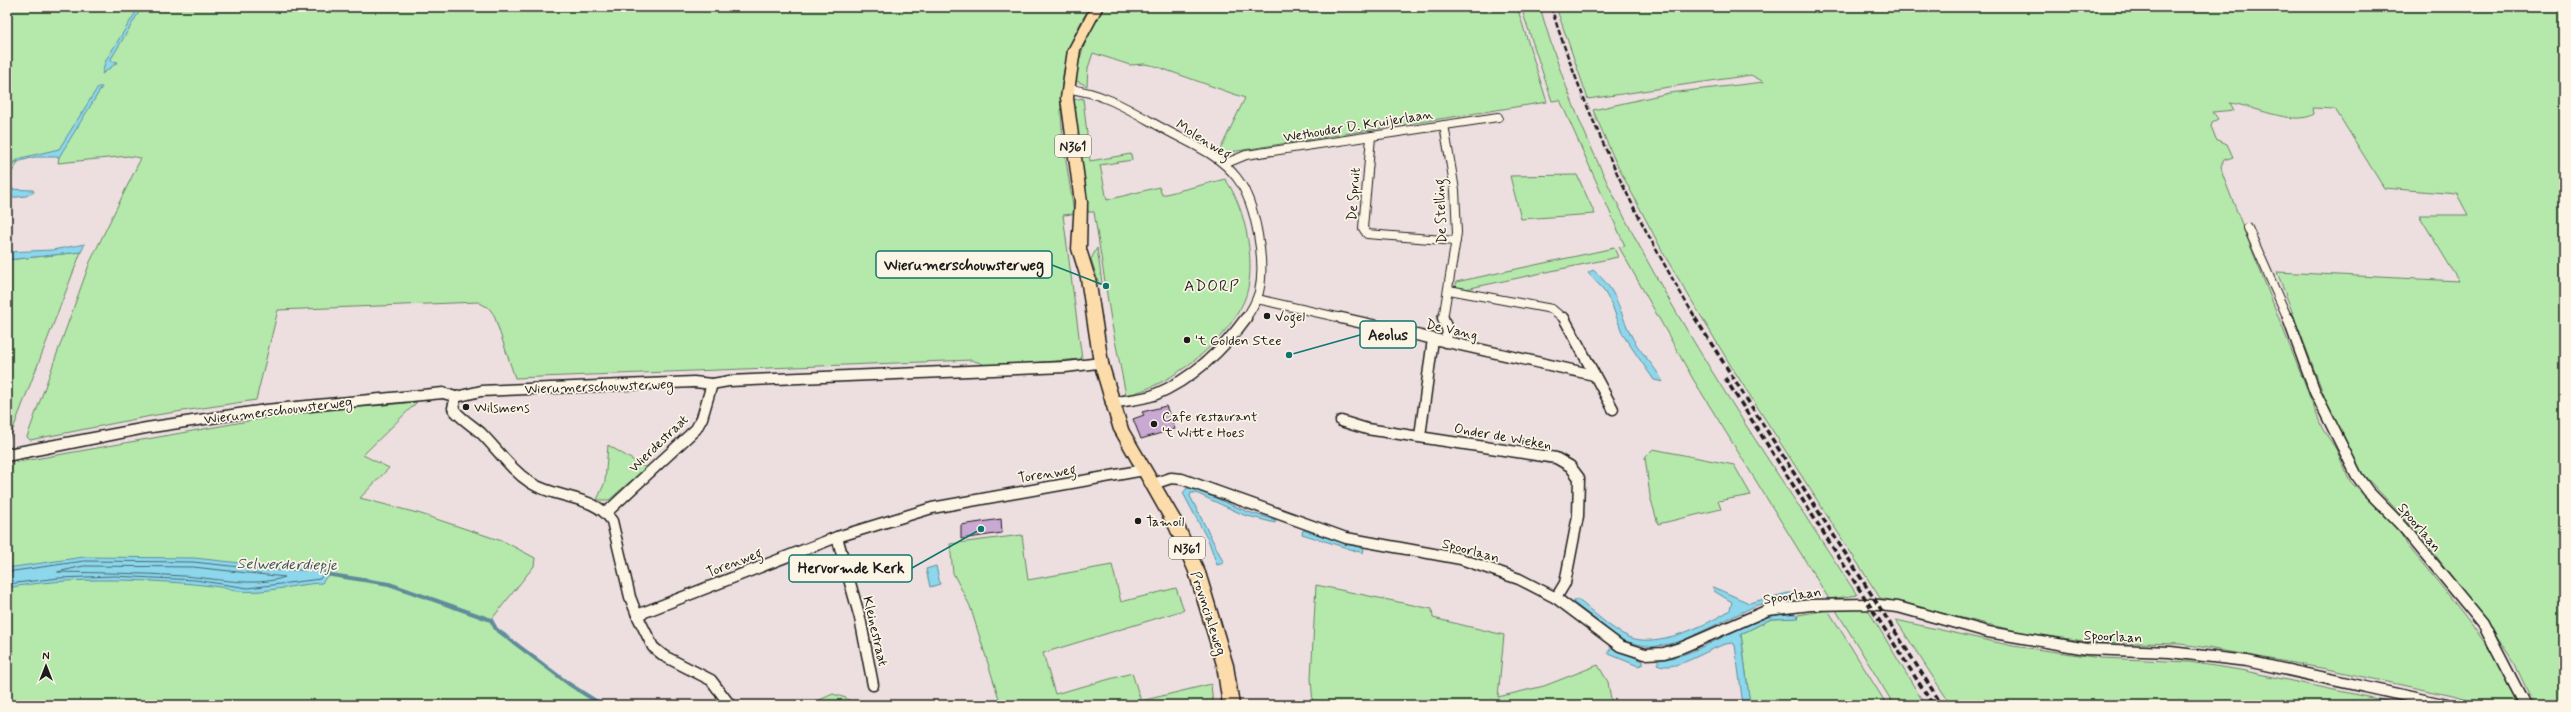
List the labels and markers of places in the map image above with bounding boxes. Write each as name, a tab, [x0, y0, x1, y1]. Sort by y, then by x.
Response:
callout: Wierumerschouwsterweg	[876, 251, 1052, 278]
place label: Vogel	[1275, 308, 1305, 328]
marker: Vogel	[1262, 311, 1272, 321]
callout: Aeolus	[1360, 321, 1416, 348]
place label: 't Golden Stee	[1195, 332, 1282, 350]
marker: 't Golden Stee	[1182, 335, 1192, 345]
place label: Wilsmens	[474, 399, 530, 417]
marker: Wilsmens	[461, 402, 471, 412]
place label: Cafe restaurant 't Witte Hoes	[1162, 408, 1258, 442]
marker: Cafe restaurant 't Witte Hoes	[1149, 419, 1159, 429]
place label: Tamoil	[1146, 513, 1185, 531]
marker: Tamoil	[1133, 516, 1143, 526]
callout: Hervormde Kerk	[789, 555, 912, 582]

